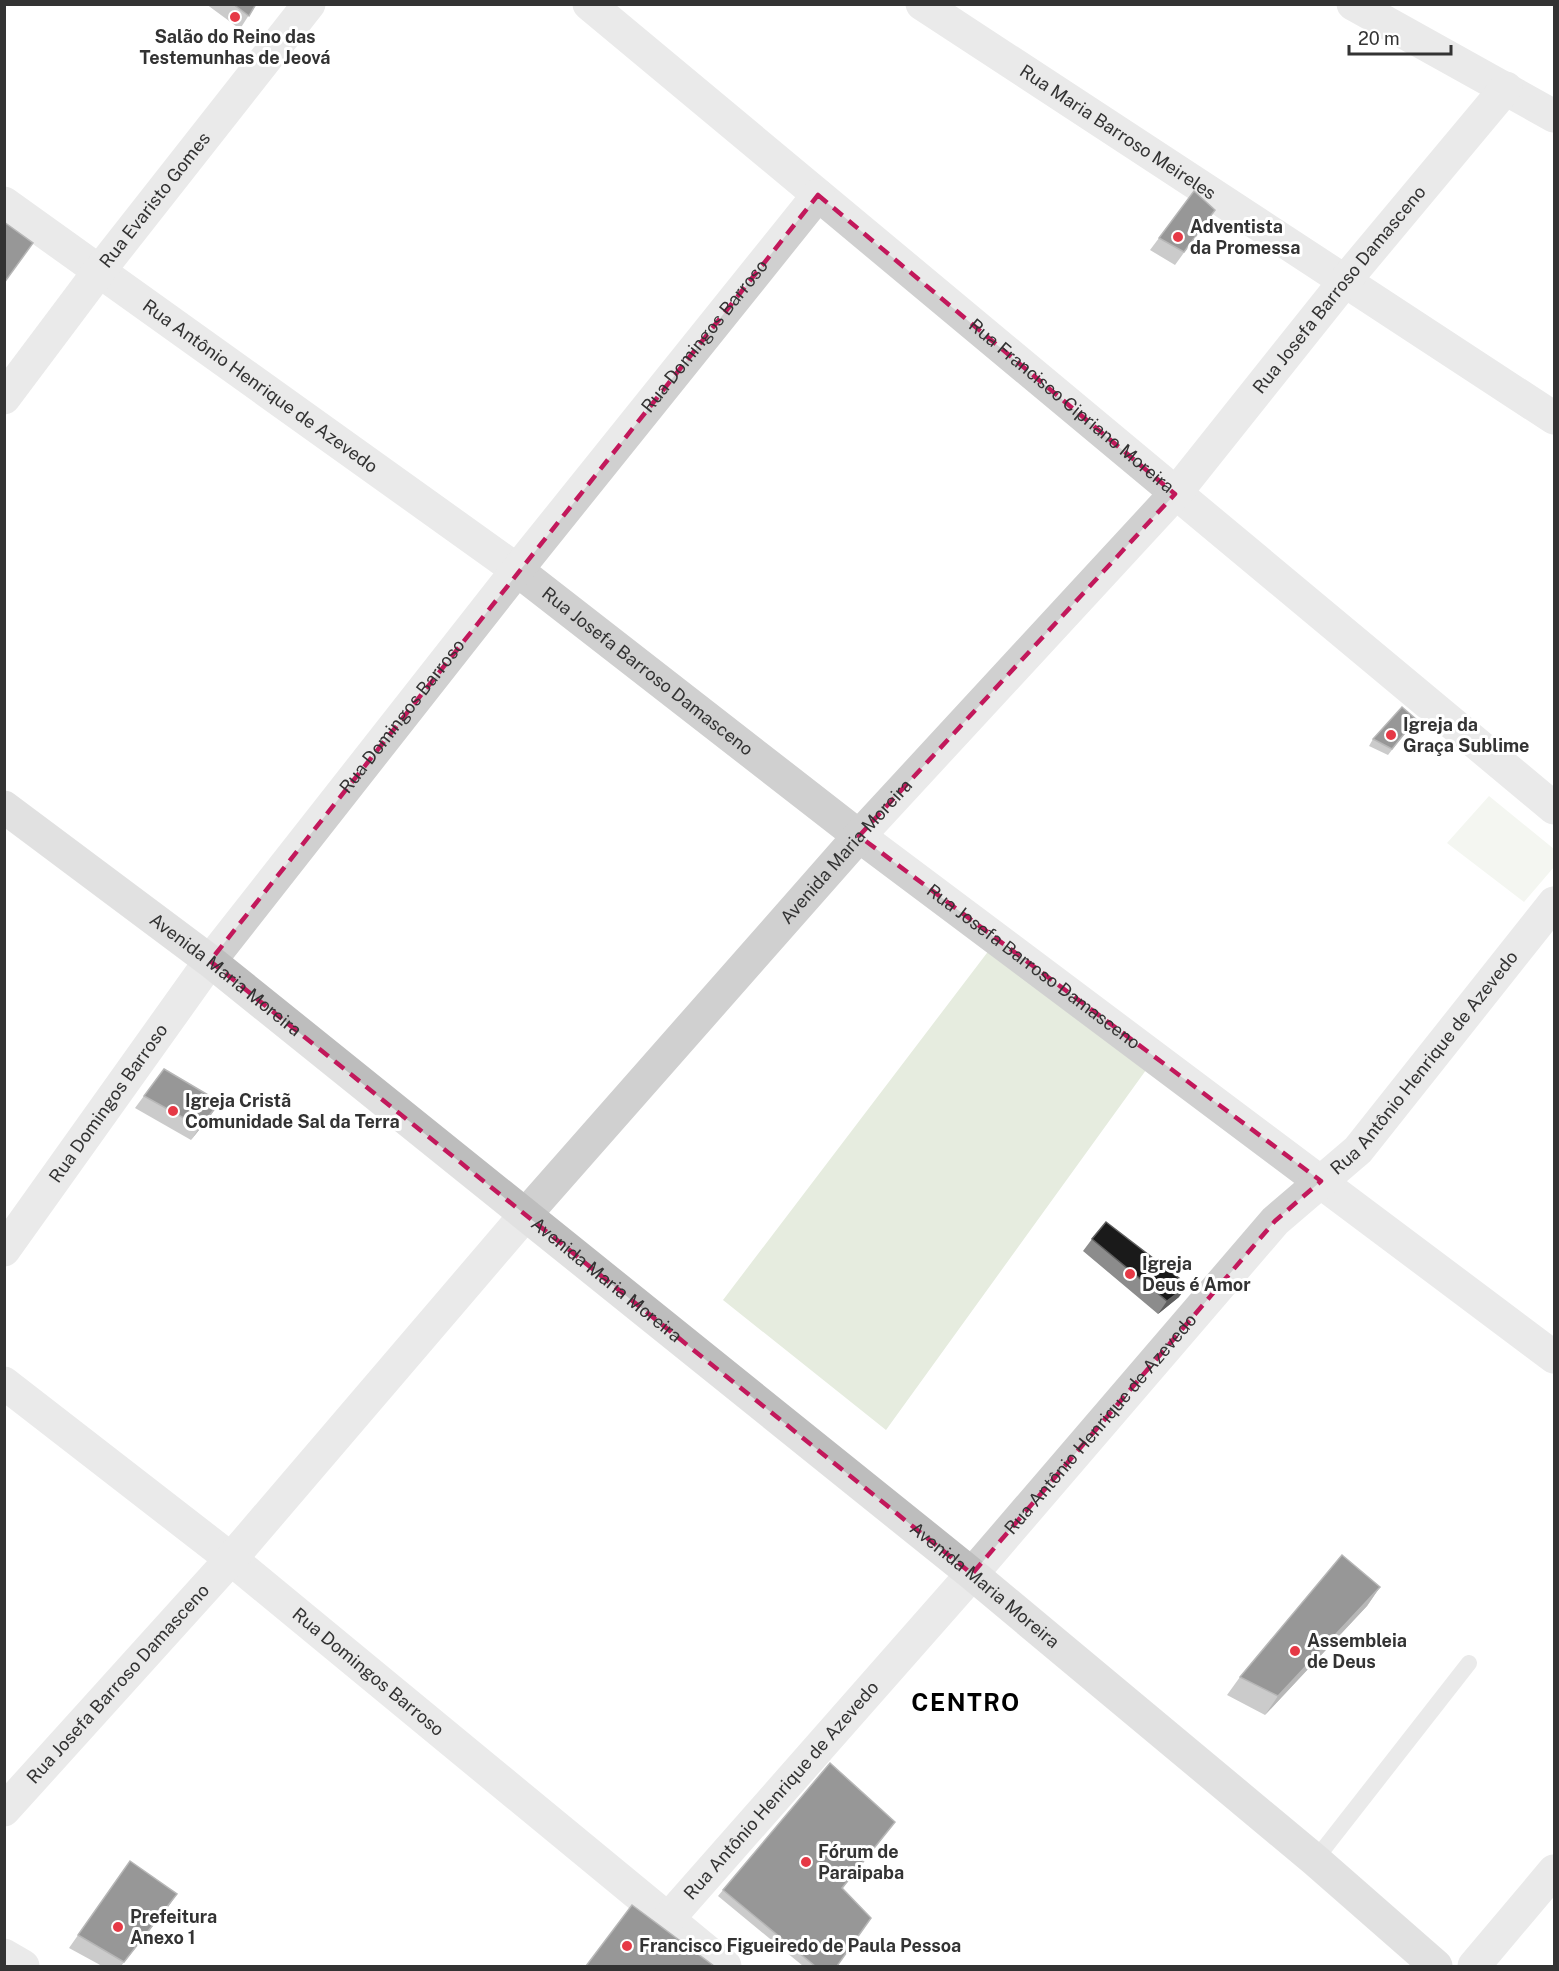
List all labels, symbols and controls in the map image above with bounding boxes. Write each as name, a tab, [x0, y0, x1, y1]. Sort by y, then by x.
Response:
marker: Salão do Reino das Testemunhas de Jeová	[228, 10, 242, 24]
scale bar	[1349, 18, 1451, 56]
place label: Salão do Reino das Testemunhas de Jeová	[140, 26, 330, 68]
text: 20 m	[1358, 28, 1400, 49]
street label: Rua Maria Barroso Meireles	[1016, 60, 1220, 204]
street label: Rua Evaristo Gomes	[95, 128, 214, 272]
street label: Rua Josefa Barroso Damasceno	[1248, 181, 1430, 397]
place label: Adventista da Promessa	[1190, 216, 1300, 258]
marker: Adventista da Promessa	[1171, 230, 1185, 244]
street label: Rua Domingos Barroso	[637, 255, 772, 416]
street label: Rua Antônio Henrique de Azevedo	[139, 295, 382, 477]
street label: Rua Francisco Cipriano Moreira	[965, 314, 1179, 497]
street label: Rua Josefa Barroso Damasceno	[538, 582, 757, 760]
street label: Rua Domingos Barroso	[335, 635, 469, 797]
place label: Igreja da Graça Sublime	[1403, 714, 1530, 756]
marker: Igreja da Graça Sublime	[1384, 728, 1398, 742]
street label: Avenida Maria Moreira	[776, 775, 916, 928]
street label: Rua Josefa Barroso Damasceno	[923, 879, 1145, 1053]
street label: Avenida Maria Moreira	[146, 909, 306, 1040]
street label: Rua Antônio Henrique de Azevedo	[1326, 947, 1522, 1179]
street label: Rua Domingos Barroso	[44, 1020, 172, 1187]
place label: Igreja Cristã Comunidade Sal da Terra	[185, 1090, 400, 1132]
marker: Igreja Cristã Comunidade Sal da Terra	[166, 1104, 180, 1118]
street label: Avenida Maria Moreira	[527, 1213, 686, 1346]
place label: Igreja Deus é Amor	[1142, 1253, 1251, 1295]
marker: Igreja Deus é Amor	[1123, 1267, 1137, 1281]
street label: Rua Antônio Henrique de Azevedo	[1000, 1309, 1201, 1538]
street label: Avenida Maria Moreira	[906, 1517, 1064, 1652]
street label: Rua Josefa Barroso Damasceno	[22, 1580, 213, 1788]
street label: Rua Domingos Barroso	[289, 1603, 448, 1740]
place label: Assembleia de Deus	[1307, 1630, 1407, 1672]
marker: Assembleia de Deus	[1288, 1644, 1302, 1658]
street label: Rua Antônio Henrique de Azevedo	[679, 1677, 883, 1904]
district label: CENTRO	[911, 1688, 1021, 1716]
place label: Fórum de Paraipaba	[818, 1841, 904, 1883]
marker: Fórum de Paraipaba	[799, 1855, 813, 1869]
place label: Prefeitura Anexo 1	[130, 1906, 217, 1948]
marker: Prefeitura Anexo 1	[111, 1920, 125, 1934]
place label: Francisco Figueiredo de Paula Pessoa	[639, 1935, 961, 1956]
marker: Francisco Figueiredo de Paula Pessoa	[620, 1939, 634, 1953]

